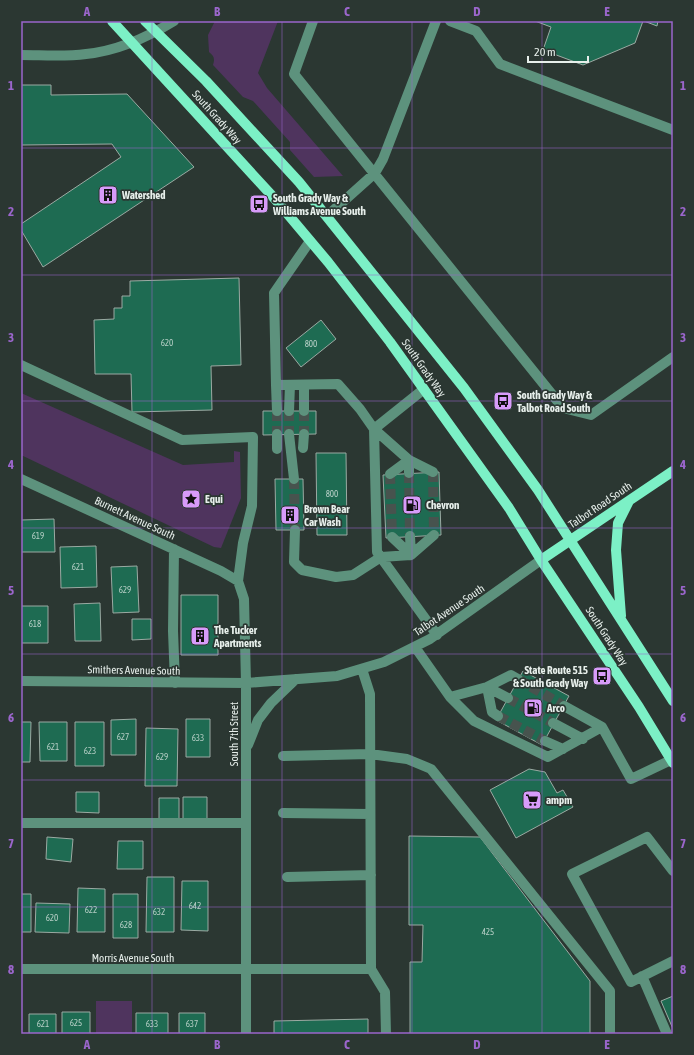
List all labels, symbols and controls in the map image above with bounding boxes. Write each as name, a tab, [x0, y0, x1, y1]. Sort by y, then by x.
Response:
text: A	[83, 4, 91, 19]
text: B	[214, 4, 221, 19]
text: C	[344, 4, 350, 19]
text: D	[473, 4, 481, 19]
text: E	[604, 4, 610, 19]
scale bar	[528, 38, 588, 64]
text: 20 m	[534, 45, 556, 59]
text: 1	[8, 78, 14, 93]
text: 1	[680, 78, 686, 93]
street label: South Grady Way	[190, 88, 244, 146]
building icon: Watershed	[97, 184, 119, 206]
place label: Watershed	[121, 189, 165, 201]
place label: South Grady Way & Williams Avenue South	[272, 192, 366, 217]
bus stop icon: South Grady Way & Williams Avenue South	[248, 193, 270, 215]
text: 2	[8, 204, 14, 219]
text: 2	[680, 204, 686, 219]
text: 3	[8, 330, 14, 345]
text: 3	[680, 330, 686, 345]
street label: South Grady Way	[400, 337, 449, 400]
house number: 620	[161, 338, 173, 348]
house number: 800	[305, 339, 317, 349]
place label: South Grady Way & Talbot Road South	[517, 389, 592, 414]
bus stop icon: South Grady Way & Talbot Road South	[492, 390, 514, 412]
text: 4	[7, 457, 14, 472]
text: 4	[679, 457, 686, 472]
street label: Talbot Road South	[566, 480, 634, 530]
place icon: Equi	[180, 488, 202, 510]
house number: 800	[326, 489, 338, 499]
place label: Equi	[205, 493, 223, 505]
street label: Burnett Avenue South	[93, 494, 177, 542]
fuel station icon: Chevron	[401, 494, 423, 516]
place label: Chevron	[426, 499, 459, 511]
place label: Brown Bear Car Wash	[304, 503, 350, 528]
building icon: Brown Bear Car Wash	[279, 504, 301, 526]
house number: 619	[32, 531, 44, 541]
house number: 621	[72, 562, 84, 572]
street label: Talbot Avenue South	[411, 582, 487, 638]
text: 5	[8, 583, 14, 598]
text: 5	[680, 583, 686, 598]
house number: 629	[119, 585, 131, 595]
street label: South Grady Way	[584, 604, 631, 668]
house number: 618	[29, 619, 41, 629]
place label: The Tucker Apartments	[213, 624, 261, 649]
building icon: The Tucker Apartments	[189, 625, 211, 647]
street label: Smithers Avenue South	[88, 663, 180, 677]
place label: State Route 515 & South Grady Way	[513, 664, 588, 689]
bus stop icon: State Route 515 & South Grady Way	[591, 665, 613, 687]
fuel station icon: Arco	[522, 697, 544, 719]
street label: South 7th Street	[228, 702, 240, 766]
place label: Arco	[546, 702, 565, 714]
text: 6	[8, 710, 14, 725]
text: 6	[680, 710, 686, 725]
house number: 627	[117, 732, 129, 742]
house number: 633	[192, 733, 204, 743]
house number: 621	[47, 742, 59, 752]
house number: 623	[84, 746, 96, 756]
house number: 629	[156, 752, 168, 762]
supermarket icon: ampm	[521, 789, 543, 811]
place label: ampm	[546, 794, 572, 806]
text: 7	[8, 836, 14, 851]
text: 7	[680, 836, 686, 851]
house number: 642	[189, 901, 201, 911]
house number: 622	[85, 905, 97, 915]
house number: 632	[153, 907, 165, 917]
house number: 620	[46, 913, 58, 923]
house number: 628	[120, 920, 132, 930]
house number: 425	[482, 927, 494, 937]
street label: Morris Avenue South	[92, 952, 174, 964]
text: 8	[8, 962, 14, 977]
text: 8	[680, 962, 686, 977]
house number: 625	[70, 1018, 82, 1028]
house number: 621	[37, 1019, 49, 1029]
house number: 633	[146, 1019, 158, 1029]
house number: 637	[186, 1019, 198, 1029]
text: A	[83, 1037, 91, 1052]
text: B	[214, 1037, 221, 1052]
text: C	[344, 1037, 350, 1052]
text: D	[473, 1037, 481, 1052]
text: E	[604, 1037, 610, 1052]

